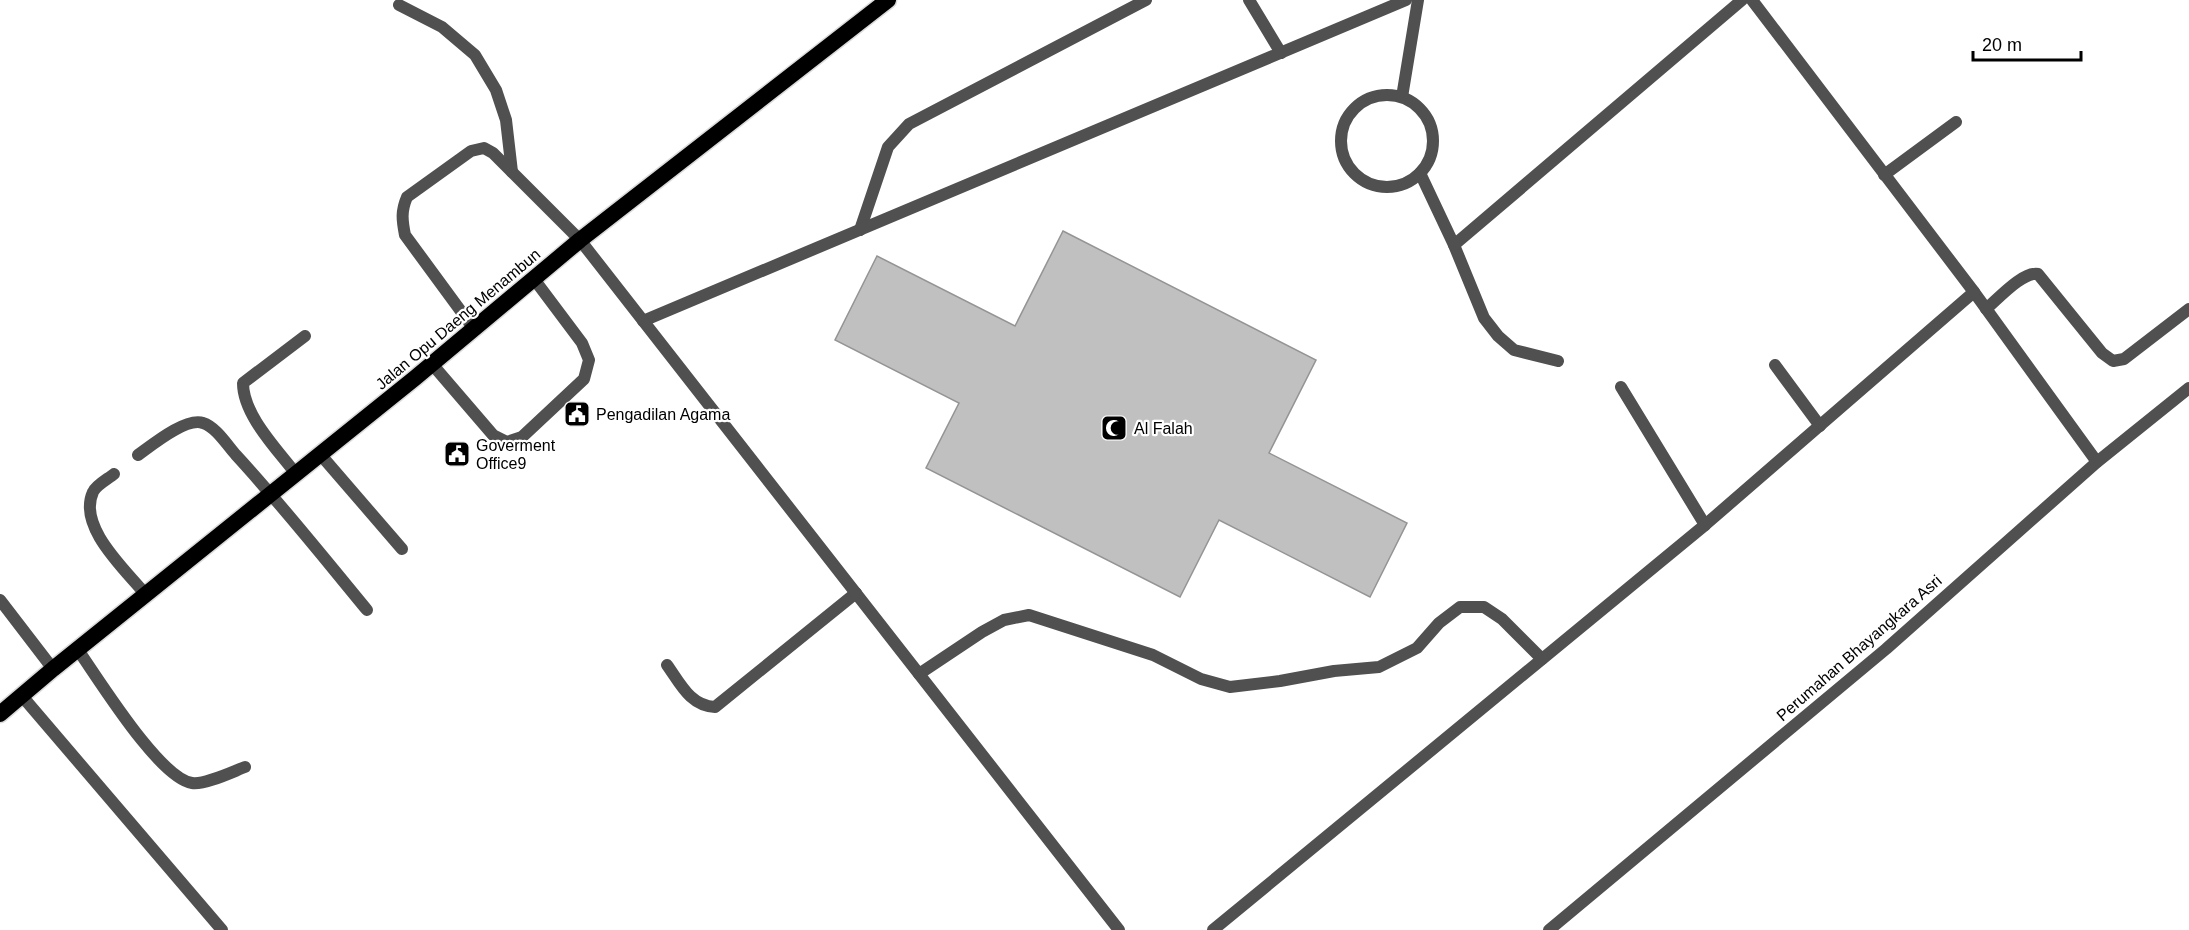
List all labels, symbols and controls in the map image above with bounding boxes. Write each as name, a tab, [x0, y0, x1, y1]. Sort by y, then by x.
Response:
scale bar	[1973, 24, 2081, 62]
text: 20 m	[1982, 35, 2022, 55]
street label: Jalan Opu Daeng Menambun	[372, 245, 544, 393]
public building icon: Pengadilan Agama	[562, 399, 592, 429]
place label: Pengadilan Agama	[596, 406, 730, 423]
mosque icon: Al Falah	[1099, 413, 1129, 443]
place label: Al Falah	[1134, 420, 1193, 437]
place label: Goverment Office9	[476, 437, 556, 472]
public building icon: Goverment Office9	[442, 439, 472, 469]
street label: Perumahan Bhayangkara Asri	[1773, 572, 1945, 724]

